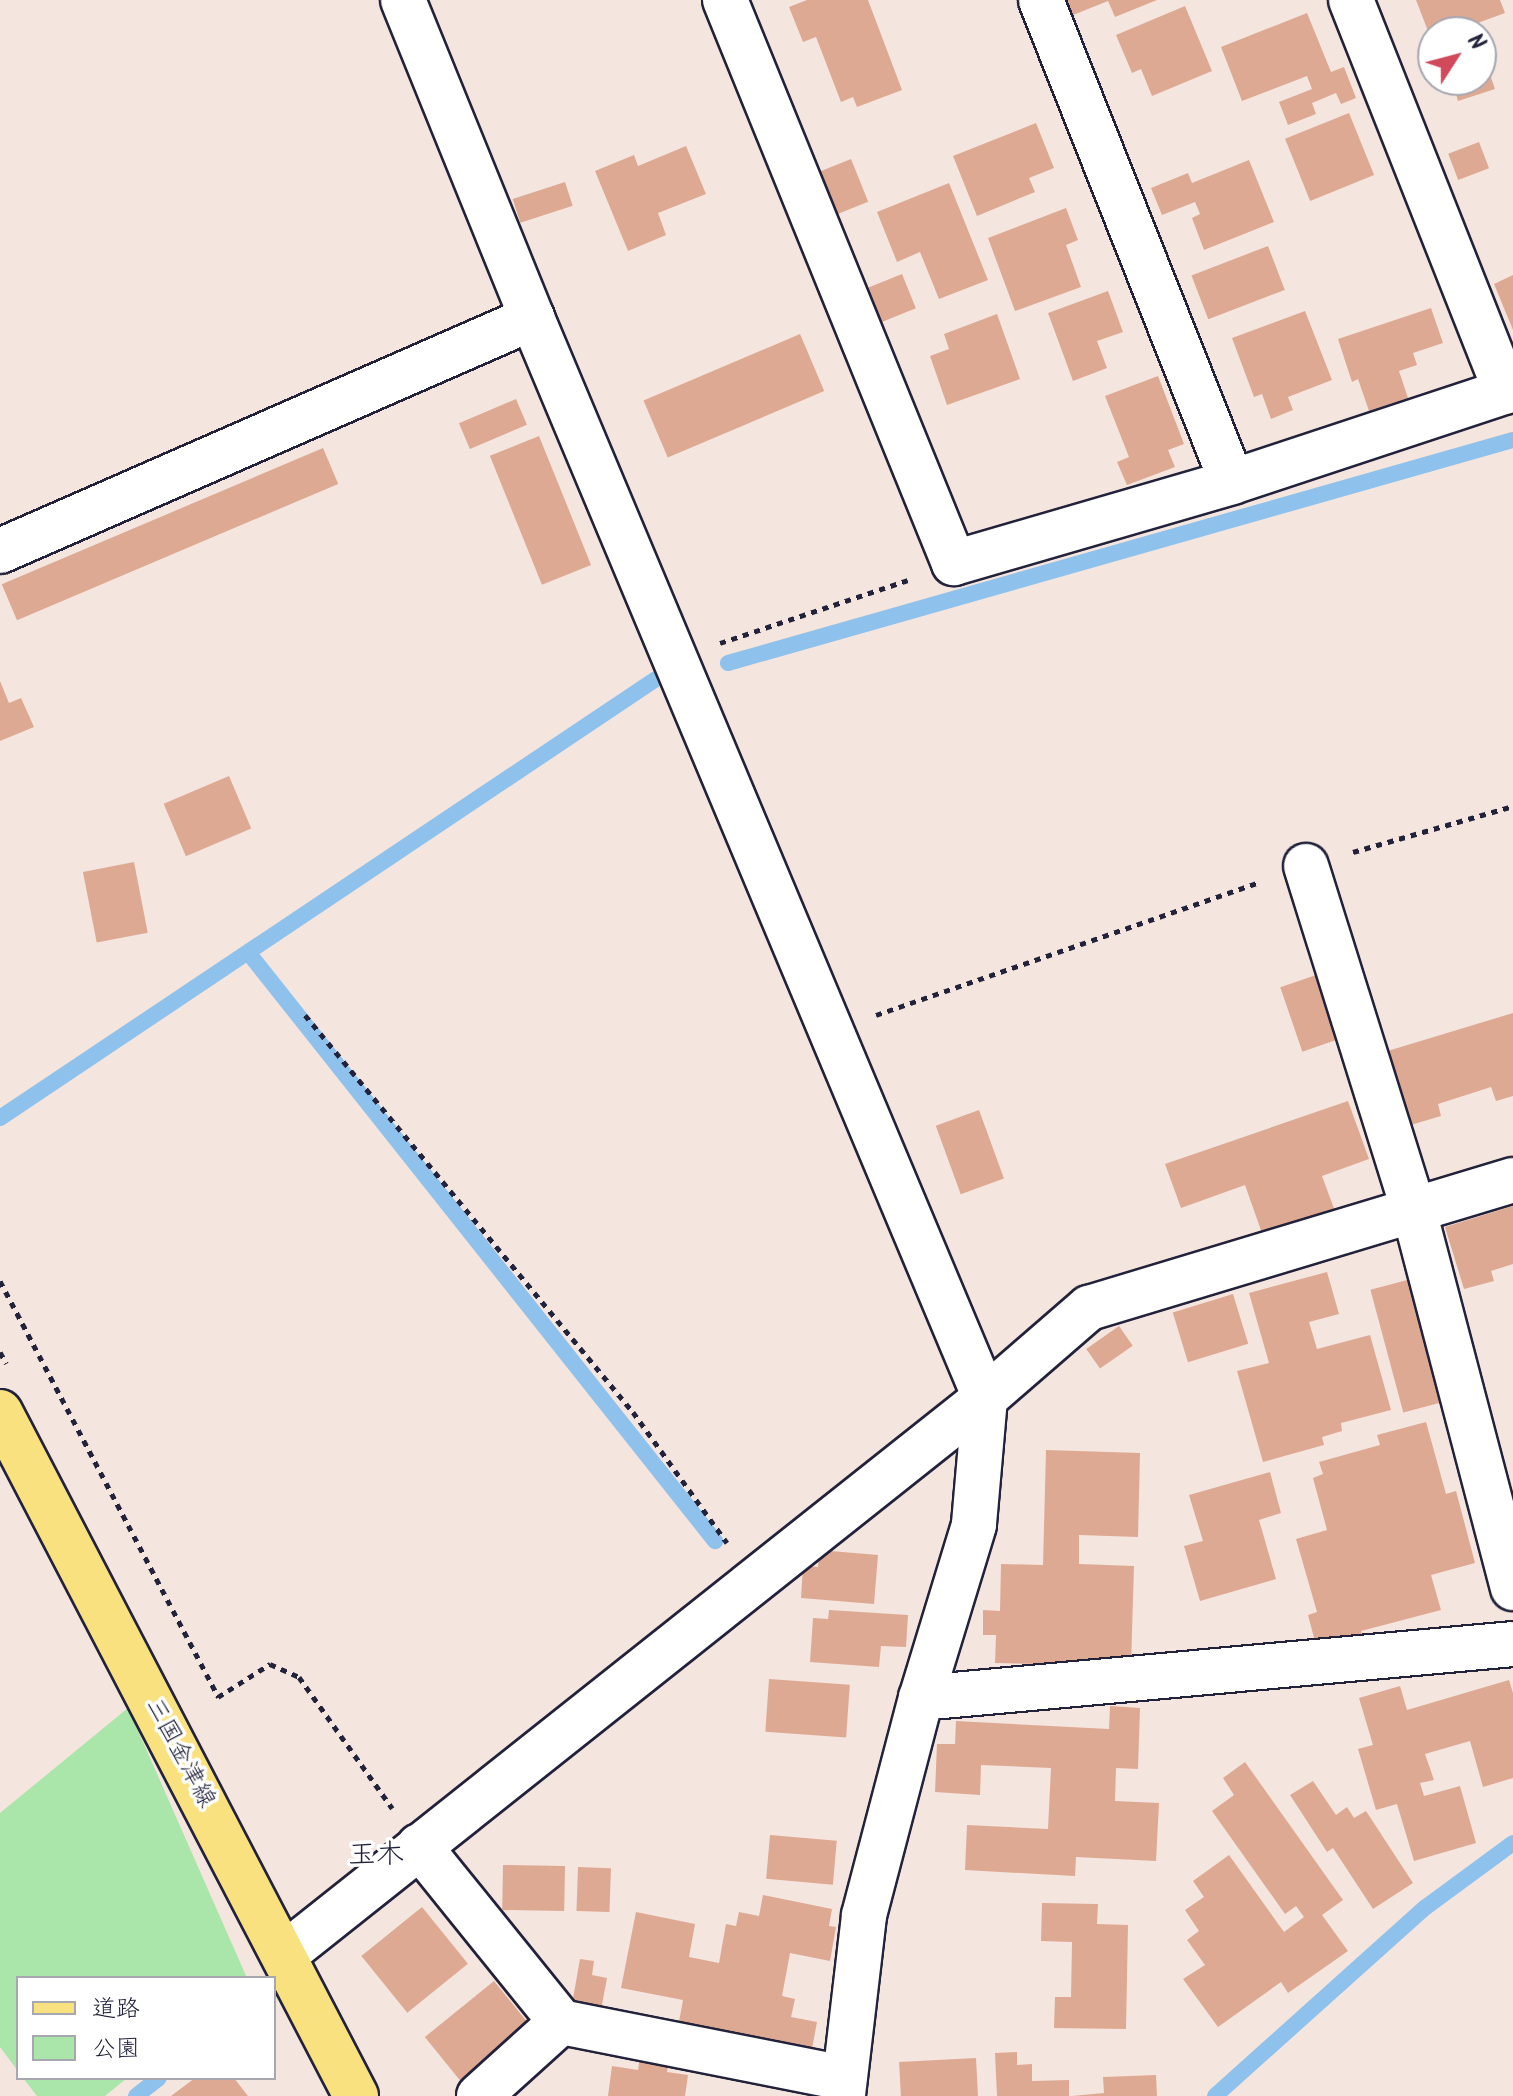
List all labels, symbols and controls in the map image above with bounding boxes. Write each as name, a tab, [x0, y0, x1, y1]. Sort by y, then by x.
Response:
north arrow	[1417, 16, 1497, 96]
text: N	[1457, 27, 1493, 59]
street label: 三国金津線	[139, 1693, 221, 1813]
district label: 玉木	[348, 1839, 404, 1873]
legend	[16, 1976, 276, 2080]
text: 道路	[92, 1990, 140, 2029]
text: 公園	[92, 2030, 140, 2069]

